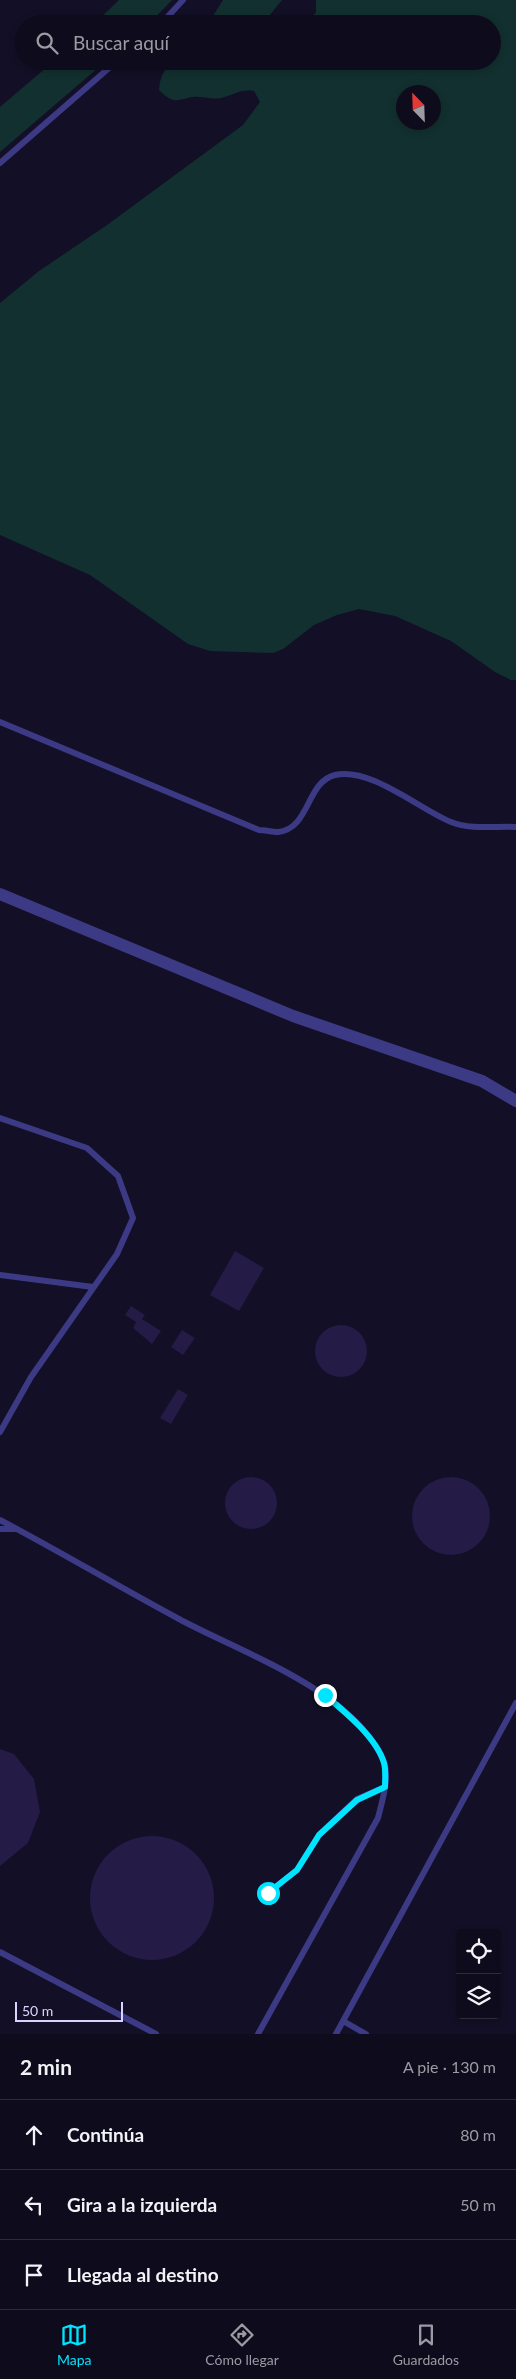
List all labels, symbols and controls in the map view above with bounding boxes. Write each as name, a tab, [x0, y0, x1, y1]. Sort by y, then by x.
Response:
search box	[15, 15, 501, 70]
icon: search	[33, 29, 61, 57]
text: Buscar aquí	[73, 31, 169, 54]
north arrow	[396, 85, 441, 130]
route end	[314, 1684, 337, 1707]
route start	[257, 1882, 280, 1905]
map controls	[456, 1929, 501, 2019]
button: locate	[456, 1929, 501, 1974]
button: layers	[456, 1974, 501, 2019]
scale bar	[15, 1999, 122, 2022]
text: 50 m	[22, 2002, 53, 2019]
text: 2 min	[20, 2054, 72, 2079]
text: A pie · 130 m	[403, 2057, 496, 2076]
icon: ahead	[20, 2121, 48, 2149]
text: Continúa	[67, 2123, 144, 2146]
text: 80 m	[460, 2125, 496, 2144]
icon: left	[20, 2191, 48, 2219]
text: Gira a la izquierda	[67, 2193, 217, 2216]
text: 50 m	[460, 2195, 496, 2214]
icon: arrive	[20, 2261, 48, 2289]
text: Llegada al destino	[67, 2263, 219, 2286]
tab: Mapa	[57, 2321, 91, 2368]
tab: Cómo llegar	[205, 2321, 279, 2368]
tab: Guardados	[393, 2321, 459, 2368]

